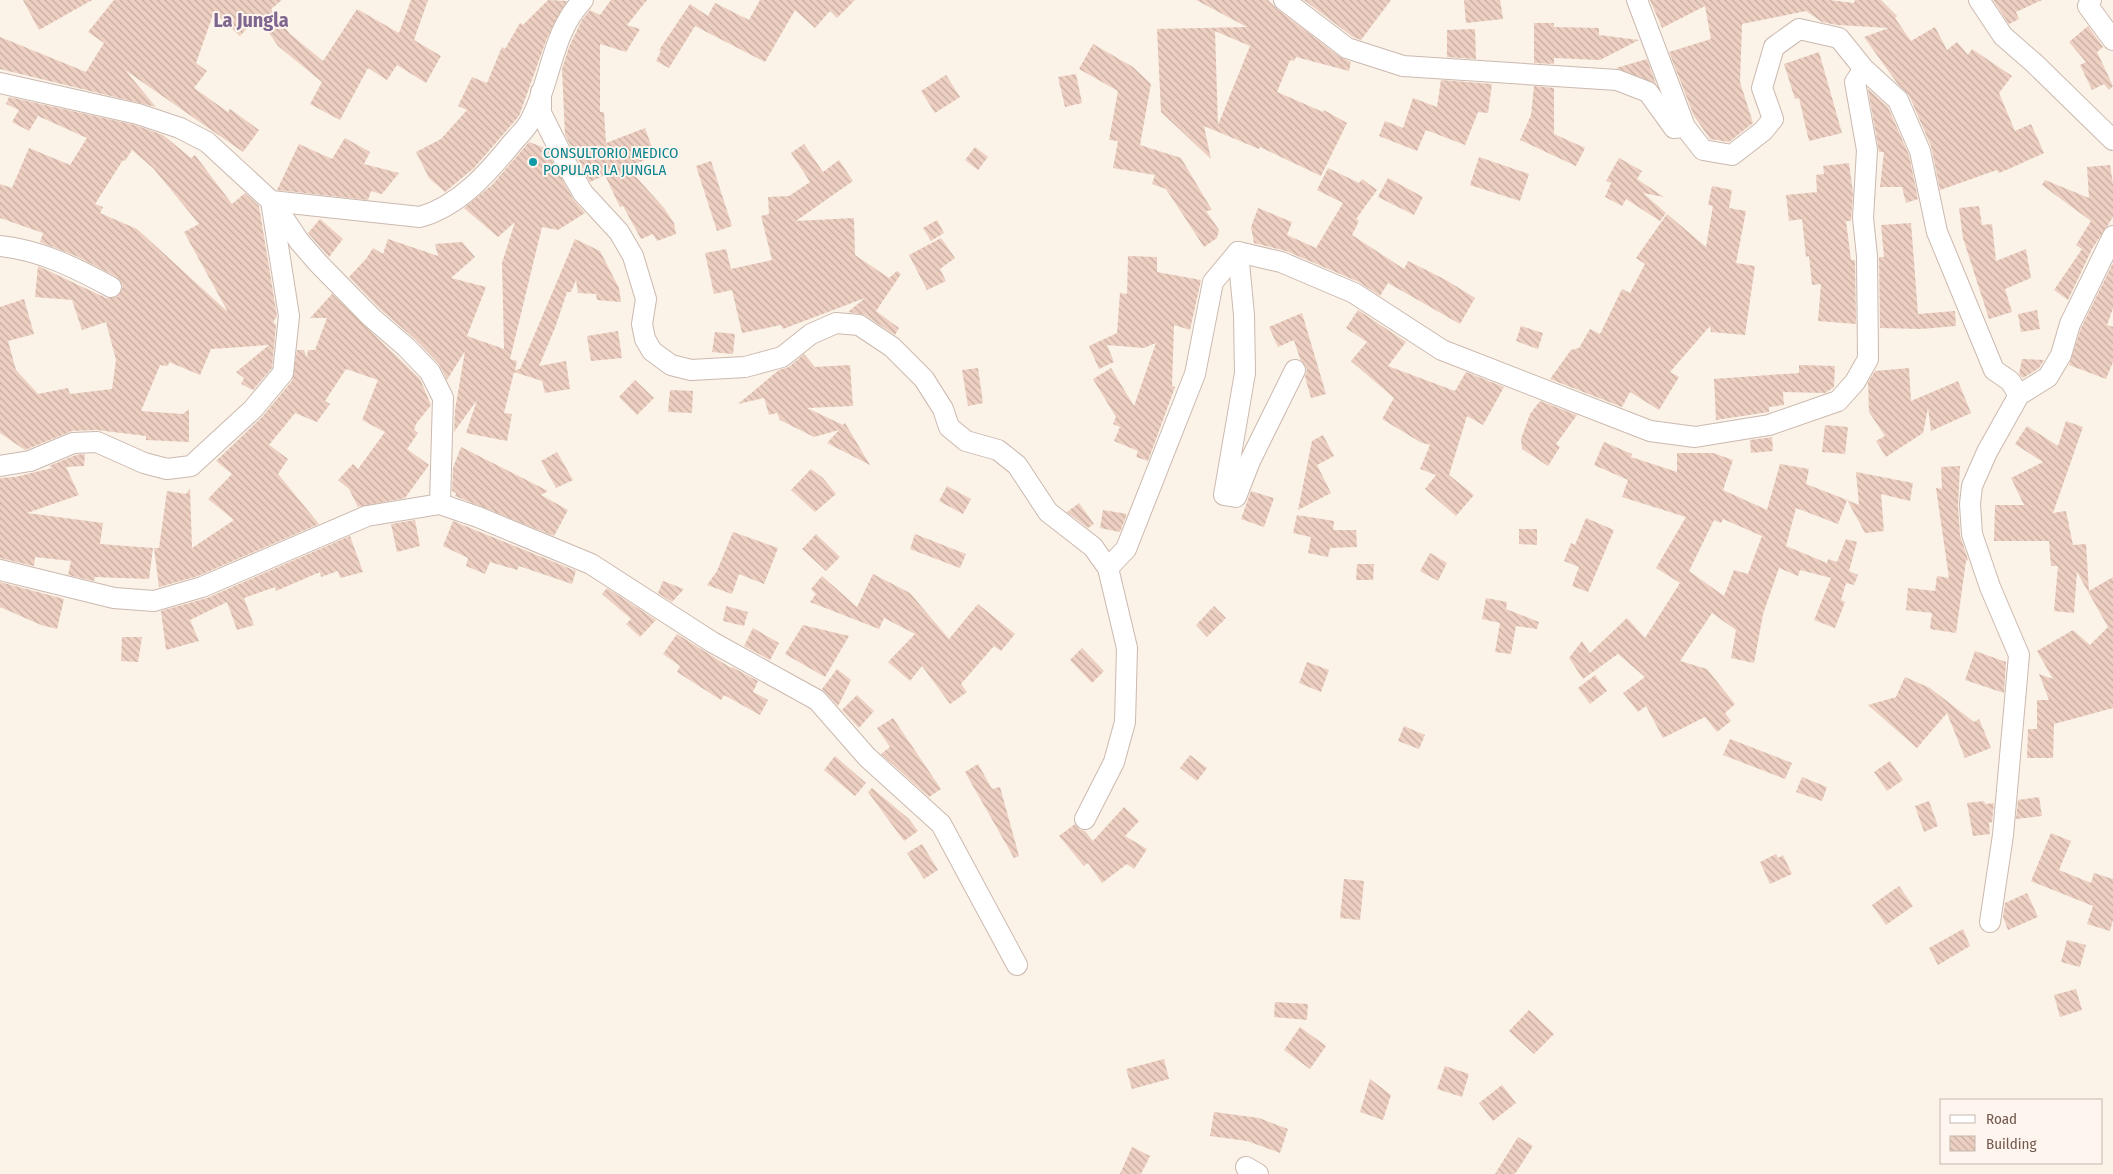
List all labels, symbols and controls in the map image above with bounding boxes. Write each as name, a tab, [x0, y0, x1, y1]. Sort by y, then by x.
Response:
district label: La Jungla	[213, 8, 289, 32]
place label: CONSULTORIO MEDICO POPULAR LA JUNGLA	[543, 144, 679, 179]
marker: CONSULTORIO MEDICO POPULAR LA JUNGLA	[527, 156, 539, 168]
legend	[1940, 1099, 2103, 1164]
text: Road	[1986, 1110, 2017, 1128]
text: Building	[1986, 1135, 2037, 1153]

